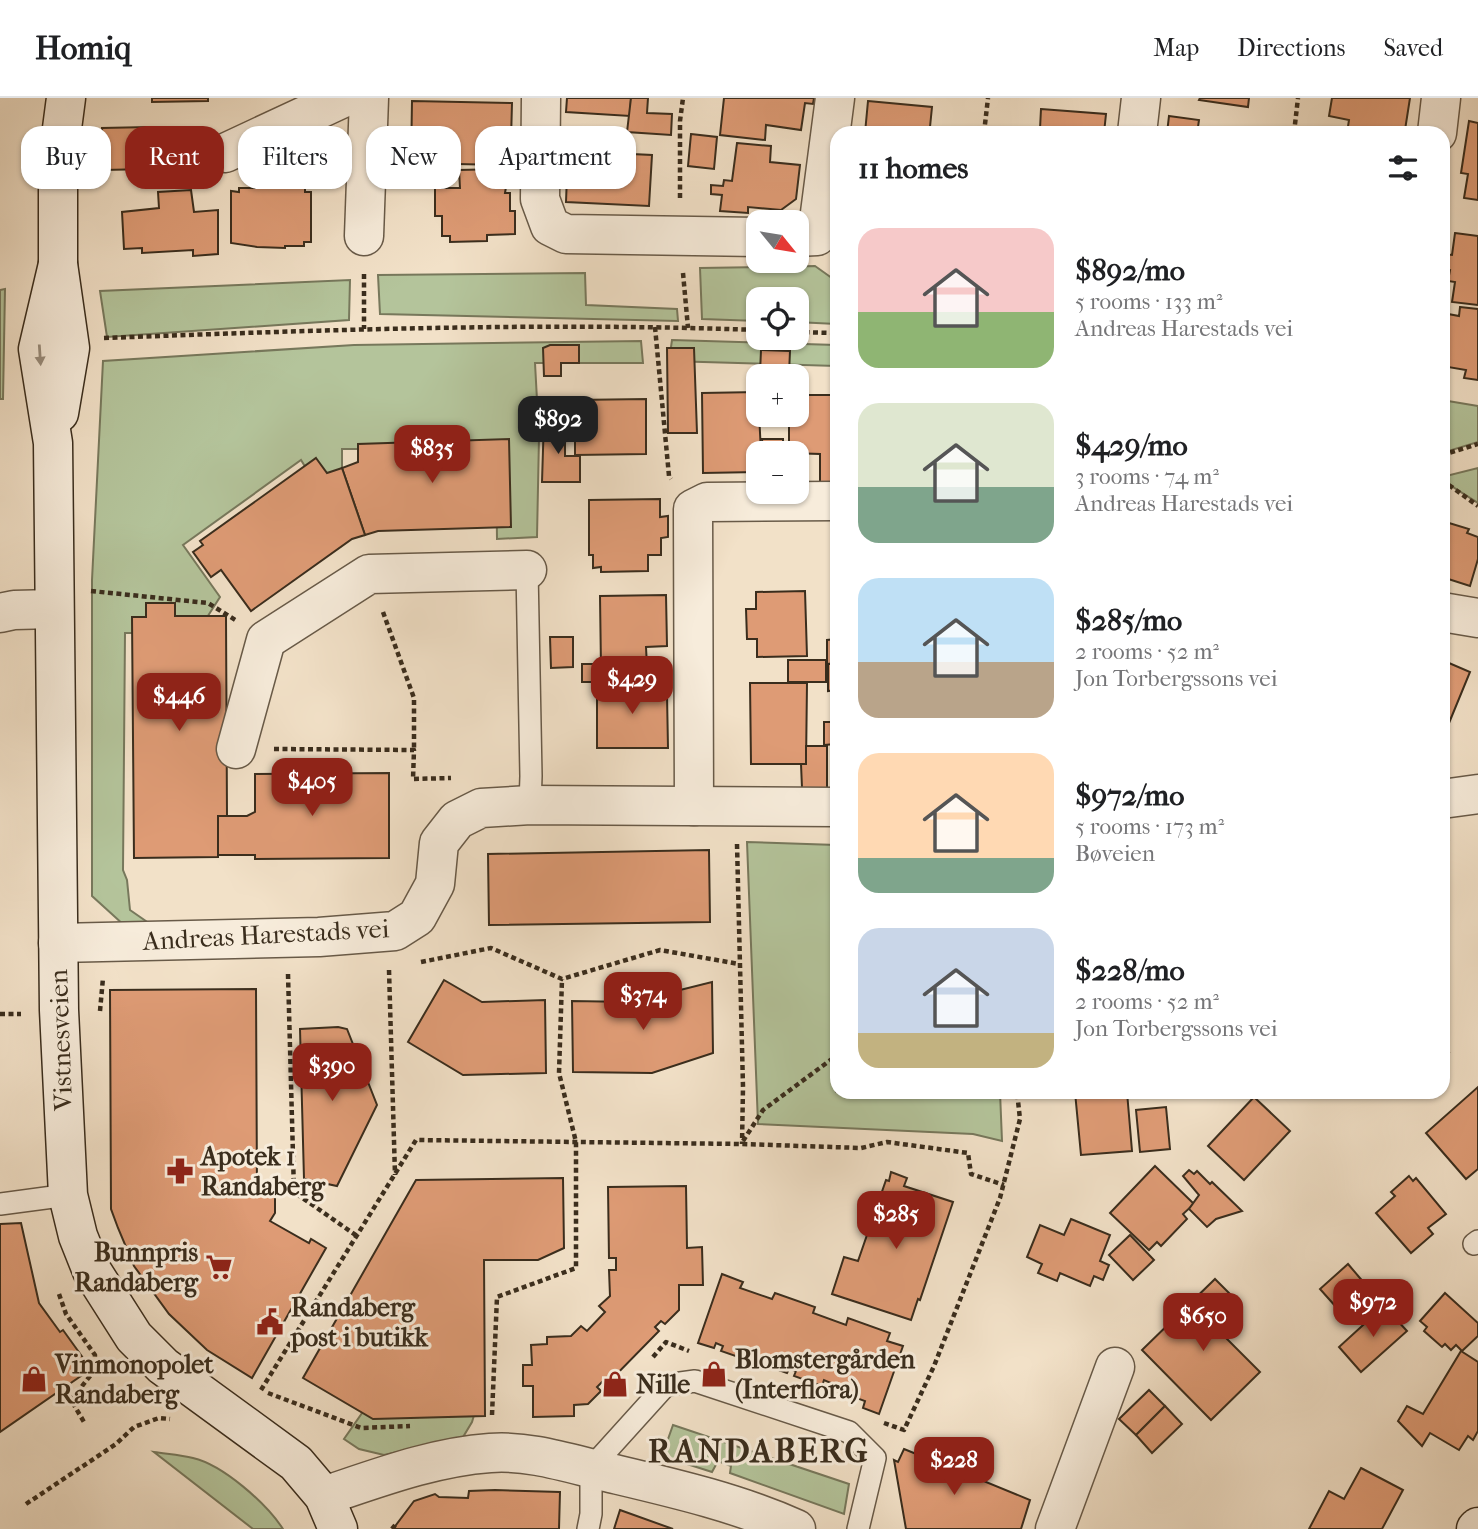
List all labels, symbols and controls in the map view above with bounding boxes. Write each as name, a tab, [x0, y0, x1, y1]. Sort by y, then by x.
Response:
text: Homiq	[35, 29, 131, 68]
text: Map	[1153, 34, 1199, 62]
text: Directions	[1237, 34, 1345, 62]
text: Saved	[1383, 34, 1443, 62]
chip: Buy	[21, 126, 111, 189]
chip: Rent	[125, 126, 224, 189]
chip: Filters	[238, 126, 352, 189]
chip: New	[366, 126, 461, 189]
chip: Apartment	[475, 126, 636, 189]
icon: filters	[1384, 149, 1422, 187]
text: 11 homes	[858, 151, 968, 186]
north arrow	[746, 210, 808, 273]
map controls	[746, 210, 809, 504]
text: $892/mo	[1075, 253, 1185, 288]
icon: home	[914, 256, 998, 340]
button: locate	[746, 287, 809, 350]
text: 5 rooms · 133 m²	[1075, 288, 1222, 315]
text: Andreas Harestads vei	[1075, 315, 1293, 342]
one-way arrow	[35, 344, 46, 366]
button: +	[746, 364, 809, 427]
pin: $892	[517, 396, 599, 456]
text: $892	[534, 405, 582, 432]
pin: $835	[391, 426, 473, 485]
text: $429/mo	[1075, 428, 1188, 463]
icon: home	[914, 431, 998, 515]
text: $835	[410, 434, 454, 461]
button: −	[746, 441, 809, 504]
text: 3 rooms · 74 m²	[1075, 463, 1219, 490]
text: Andreas Harestads vei	[1075, 490, 1293, 517]
text: $285/mo	[1075, 603, 1182, 638]
icon: home	[914, 606, 998, 690]
text: 2 rooms · 52 m²	[1075, 638, 1219, 665]
pin: $429	[591, 656, 673, 716]
text: $429	[607, 665, 657, 692]
text: Jon Torbergssons vei	[1075, 665, 1278, 692]
pin: $446	[138, 674, 220, 733]
text: $446	[153, 682, 205, 709]
pin: $405	[271, 758, 353, 818]
text: $405	[288, 767, 336, 794]
text: $972/mo	[1075, 778, 1184, 813]
icon: home	[914, 781, 998, 865]
text: 5 rooms · 173 m²	[1075, 813, 1224, 840]
text: Bøveien	[1075, 840, 1155, 867]
street label: Andreas Harestads vei	[141, 913, 390, 957]
text: $228/mo	[1075, 953, 1185, 988]
icon: home	[914, 956, 998, 1040]
street label: Vistnesveien	[43, 969, 79, 1112]
pin: $374	[602, 972, 684, 1032]
text: $374	[620, 981, 666, 1008]
text: 2 rooms · 52 m²	[1075, 988, 1219, 1015]
text: Jon Torbergssons vei	[1075, 1015, 1278, 1042]
pin: $390	[291, 1044, 373, 1103]
text: $390	[309, 1052, 355, 1079]
place label: Apotek 1 Randaberg	[199, 1141, 326, 1202]
pharmacy icon: Apotek 1 Randaberg	[165, 1156, 195, 1186]
pin: $285	[855, 1192, 937, 1251]
text: $285	[873, 1200, 919, 1227]
place label: Bunnpris Randaberg	[74, 1237, 199, 1298]
supermarket icon: Bunnpris Randaberg	[204, 1252, 234, 1282]
pin: $972	[1332, 1280, 1414, 1339]
text: $972	[1349, 1288, 1397, 1315]
place label: Randaberg post i butikk	[290, 1292, 429, 1353]
pin: $650	[1162, 1294, 1244, 1353]
text: $650	[1179, 1302, 1227, 1329]
public building icon: Randaberg post i butikk	[255, 1307, 285, 1337]
place label: Blomstergården (Interflora)	[735, 1344, 916, 1405]
place label: Vinmonopolet Randaberg	[54, 1349, 214, 1410]
shop icon: Blomstergården (Interflora)	[699, 1359, 729, 1389]
shop icon: Vinmonopolet Randaberg	[19, 1364, 49, 1394]
shop icon: Nille	[600, 1369, 630, 1399]
place label: Nille	[636, 1369, 690, 1400]
district label: RANDABERG	[648, 1432, 870, 1471]
pin: $228	[913, 1438, 995, 1497]
text: $228	[930, 1446, 978, 1473]

